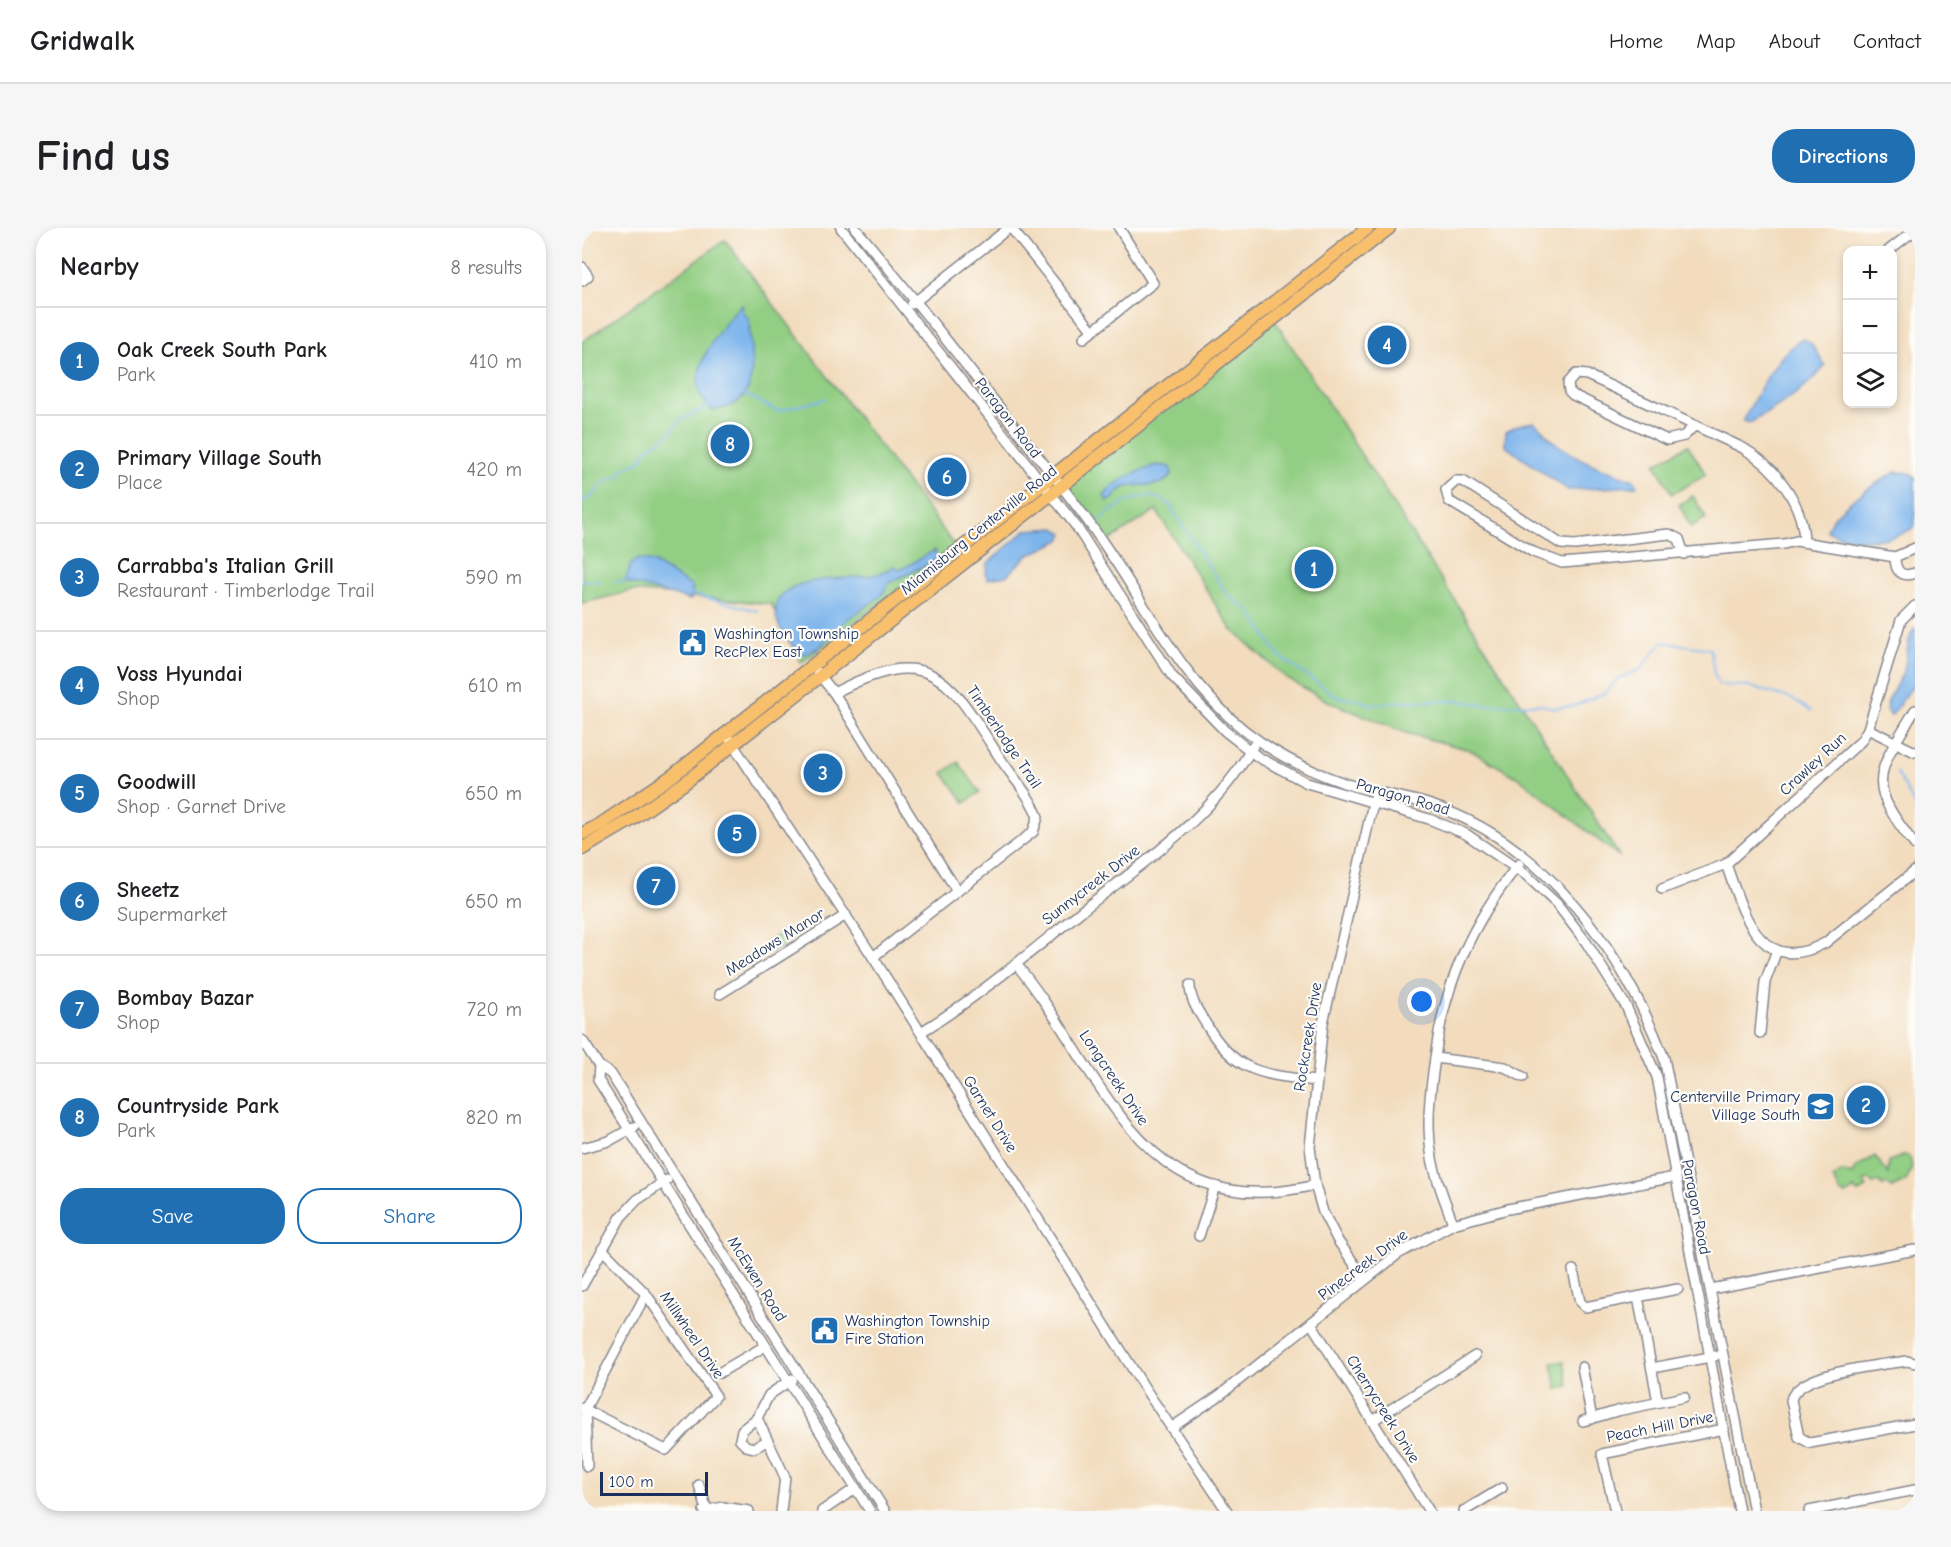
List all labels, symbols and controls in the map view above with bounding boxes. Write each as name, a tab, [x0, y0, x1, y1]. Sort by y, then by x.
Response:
text: Gridwalk	[30, 25, 134, 57]
text: Home	[1609, 29, 1663, 53]
text: Map	[1696, 29, 1736, 53]
text: About	[1769, 29, 1820, 53]
text: Contact	[1853, 29, 1921, 53]
button: Directions	[1772, 129, 1915, 183]
text: Find us	[36, 132, 170, 181]
map controls	[1843, 246, 1897, 408]
button: +	[1843, 246, 1897, 300]
text: Nearby	[60, 252, 139, 282]
text: 8 results	[450, 256, 522, 279]
button: −	[1843, 300, 1897, 354]
pin: 4	[1368, 322, 1406, 368]
text: Oak Creek South Park	[117, 337, 327, 363]
text: 1	[76, 350, 83, 373]
text: 410 m	[469, 350, 522, 373]
button: layers	[1843, 354, 1897, 408]
text: Park	[117, 363, 155, 386]
street label: Paragon Road	[971, 374, 1045, 462]
pin: 8	[710, 422, 750, 466]
text: Primary Village South	[117, 445, 322, 471]
pin: 6	[928, 454, 967, 500]
text: 2	[75, 458, 84, 481]
text: 420 m	[466, 458, 522, 481]
street label: Miamisburg Centerville Road	[897, 461, 1061, 599]
text: Place	[117, 471, 163, 494]
pin: 1	[1294, 546, 1334, 592]
text: Carrabba's Italian Grill	[117, 553, 334, 579]
text: 3	[75, 566, 84, 589]
text: 590 m	[465, 566, 522, 589]
text: Restaurant · Timberlodge Trail	[117, 579, 375, 602]
place label: Washington Township RecPlex East	[714, 625, 859, 661]
public building icon: Washington Township RecPlex East	[677, 627, 709, 659]
text: Voss Hyundai	[117, 661, 243, 687]
text: 4	[75, 674, 84, 697]
text: 610 m	[468, 674, 522, 697]
street label: Timberlodge Trail	[963, 682, 1045, 792]
text: Shop	[117, 687, 160, 710]
street label: Crawley Run	[1776, 729, 1850, 799]
pin: 3	[804, 750, 842, 796]
text: Goodwill	[117, 769, 196, 795]
street label: Paragon Road	[1354, 775, 1452, 819]
text: 5	[74, 782, 85, 805]
text: 650 m	[465, 782, 522, 805]
text: Shop · Garnet Drive	[117, 795, 286, 818]
pin: 5	[718, 812, 756, 856]
street label: Sunnycreek Drive	[1039, 841, 1143, 929]
pin: 7	[636, 864, 676, 908]
text: Sheetz	[117, 877, 179, 903]
text: 6	[74, 890, 85, 913]
text: 650 m	[465, 890, 522, 913]
text: Supermarket	[117, 903, 227, 926]
street label: Meadows Manor	[722, 904, 828, 980]
street label: Rockcreek Drive	[1290, 981, 1326, 1093]
text: Bombay Bazar	[117, 985, 254, 1011]
your location	[1407, 987, 1436, 1016]
text: 7	[75, 998, 84, 1021]
text: 720 m	[467, 998, 522, 1021]
text: Shop	[117, 1011, 160, 1034]
street label: Longcreek Drive	[1076, 1027, 1152, 1129]
street label: Garnet Drive	[959, 1072, 1021, 1156]
pin: 2	[1846, 1082, 1886, 1128]
place label: Centerville Primary Village South	[1670, 1088, 1801, 1124]
school or university icon: Centerville Primary Village South	[1805, 1090, 1837, 1122]
text: Countryside Park	[117, 1093, 279, 1119]
text: 8	[74, 1106, 85, 1129]
text: 820 m	[466, 1106, 522, 1129]
text: Park	[117, 1119, 155, 1142]
street label: Paragon Road	[1678, 1158, 1714, 1256]
button: Save	[60, 1188, 285, 1244]
button: Share	[297, 1188, 522, 1244]
street label: Pinecreek Drive	[1315, 1226, 1411, 1304]
street label: McEwen Road	[724, 1233, 790, 1325]
street label: Millwheel Drive	[656, 1288, 728, 1382]
place label: Washington Township Fire Station	[845, 1312, 990, 1348]
public building icon: Washington Township Fire Station	[808, 1314, 840, 1346]
street label: Cherrycreek Drive	[1343, 1352, 1423, 1466]
street label: Peach Hill Drive	[1605, 1408, 1715, 1446]
scale bar	[600, 1469, 708, 1496]
text: 100 m	[609, 1473, 653, 1491]

